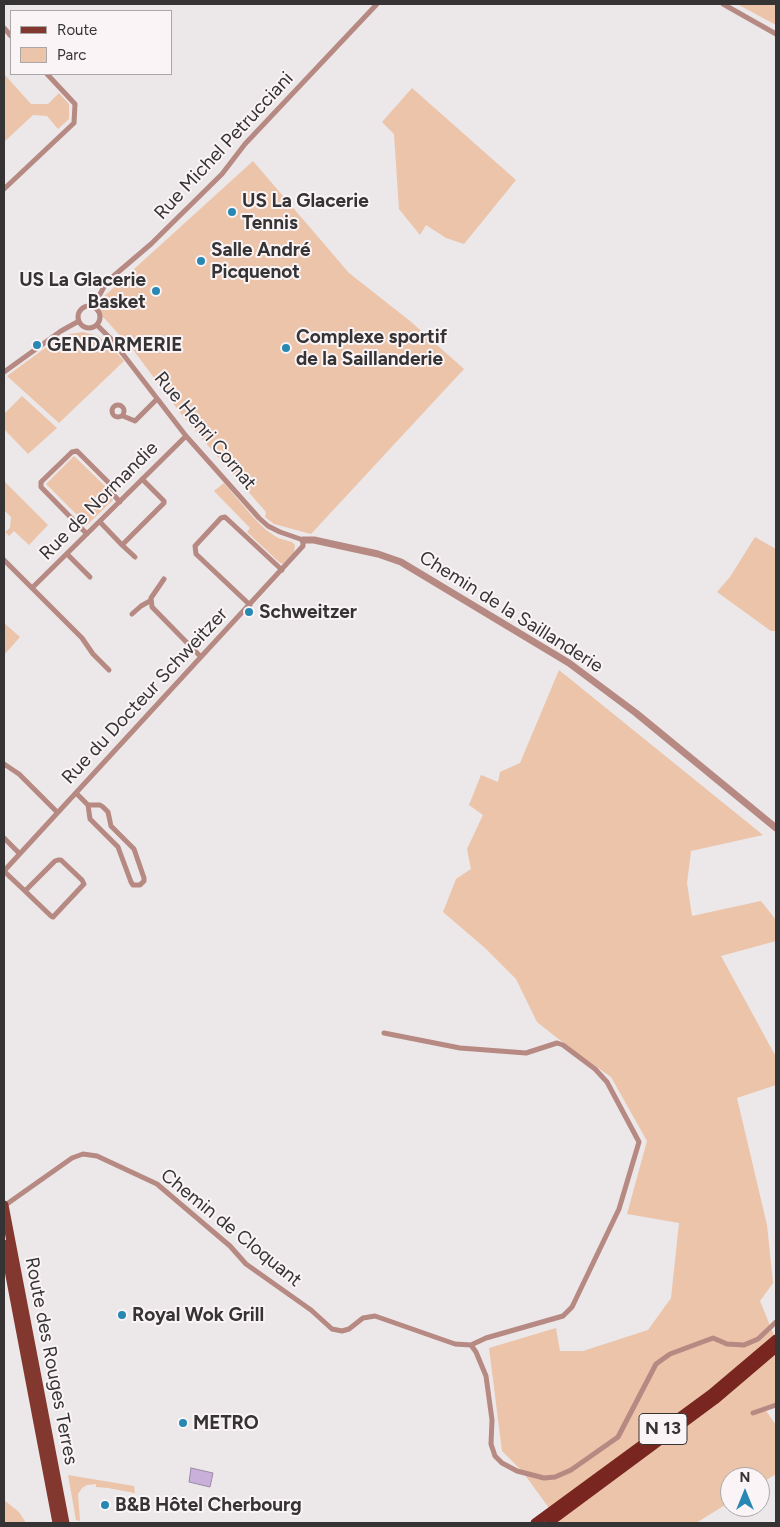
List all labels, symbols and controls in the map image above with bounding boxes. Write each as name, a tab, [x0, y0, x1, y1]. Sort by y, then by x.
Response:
legend	[10, 10, 172, 75]
text: Route	[57, 21, 97, 39]
text: Parc	[57, 46, 86, 64]
street label: Rue Michel Petrucciani	[150, 68, 298, 224]
place label: US La Glacerie Tennis	[242, 190, 369, 234]
marker: US La Glacerie Tennis	[226, 206, 238, 218]
place label: Salle André Picquenot	[211, 239, 311, 283]
marker: Salle André Picquenot	[195, 255, 207, 267]
place label: US La Glacerie Basket	[19, 269, 146, 313]
marker: US La Glacerie Basket	[150, 285, 162, 297]
place label: Complexe sportif de la Saillanderie	[296, 326, 447, 370]
place label: GENDARMERIE	[47, 334, 183, 356]
marker: GENDARMERIE	[31, 339, 43, 351]
marker: Complexe sportif de la Saillanderie	[280, 342, 292, 354]
street label: Rue Henri Cornat	[149, 367, 261, 495]
street label: Rue de Normandie	[35, 437, 163, 565]
street label: Chemin de la Saillanderie	[415, 546, 607, 678]
place label: Schweitzer	[259, 601, 357, 623]
street label: Rue du Docteur Schweitzer	[57, 603, 233, 789]
marker: Schweitzer	[243, 606, 255, 618]
street label: Chemin de Cloquant	[156, 1164, 306, 1292]
street label: Route des Rouges Terres	[20, 1255, 82, 1467]
place label: Royal Wok Grill	[132, 1304, 264, 1326]
marker: Royal Wok Grill	[116, 1309, 128, 1321]
place label: METRO	[193, 1412, 259, 1434]
road number: N 13	[639, 1414, 687, 1445]
marker: METRO	[177, 1417, 189, 1429]
north arrow	[720, 1467, 770, 1517]
text: N	[740, 1469, 750, 1486]
place label: B&B Hôtel Cherbourg	[115, 1494, 302, 1516]
marker: B&B Hôtel Cherbourg	[99, 1499, 111, 1511]

